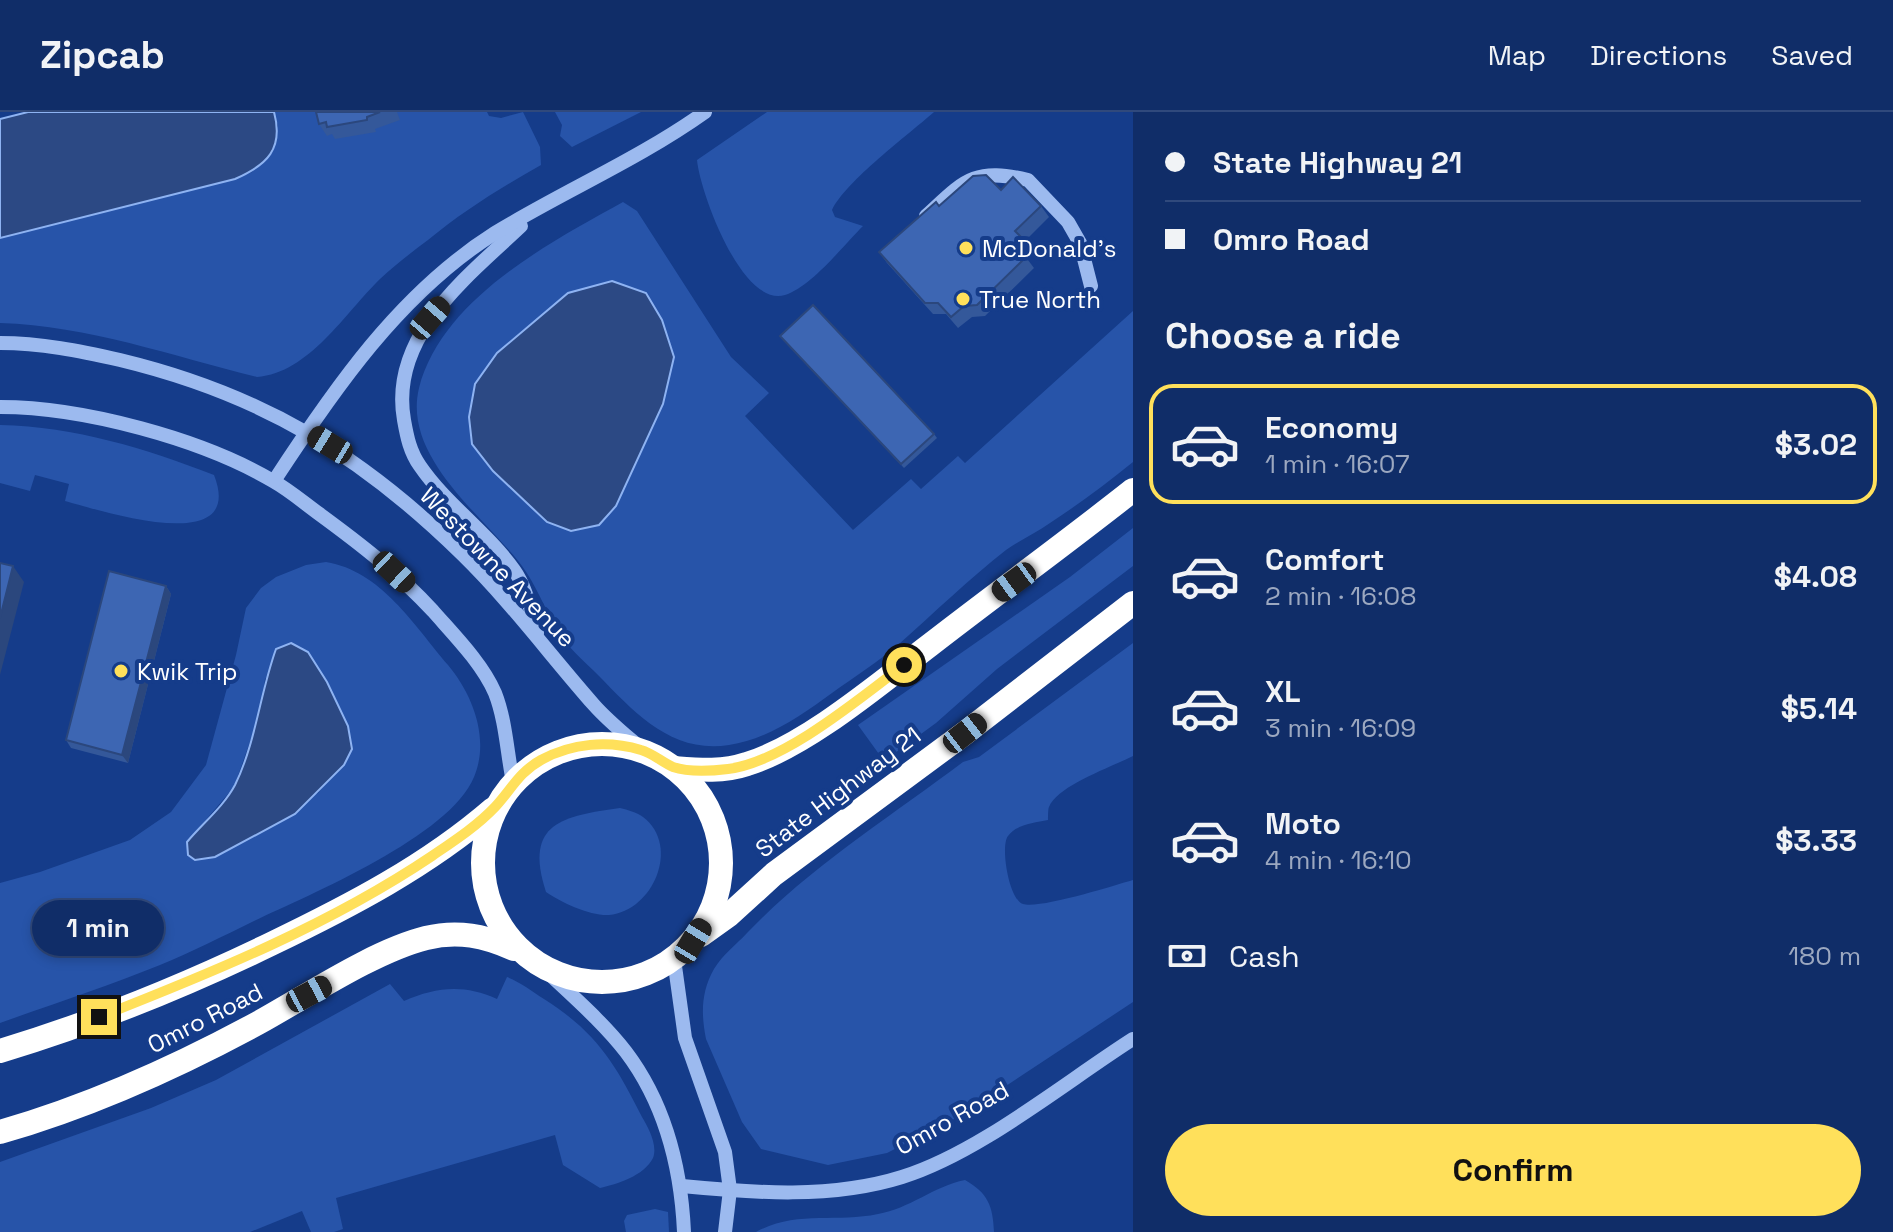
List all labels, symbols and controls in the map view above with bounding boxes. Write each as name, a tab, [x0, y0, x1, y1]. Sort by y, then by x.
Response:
text: Zipcab	[40, 31, 165, 79]
text: Map	[1488, 37, 1546, 73]
text: Directions	[1590, 37, 1727, 73]
text: Saved	[1771, 37, 1853, 73]
text: State Highway 21	[1213, 143, 1462, 182]
text: Omro Road	[1213, 220, 1370, 259]
place label: McDonald's	[982, 233, 1116, 264]
marker: McDonald's	[957, 239, 975, 257]
place label: True North	[979, 284, 1101, 315]
marker: True North	[954, 290, 972, 308]
car	[405, 292, 455, 344]
text: Choose a ride	[1165, 313, 1401, 359]
icon: car	[1169, 408, 1241, 480]
text: Economy	[1265, 408, 1398, 447]
car	[303, 422, 357, 468]
text: $3.02	[1775, 425, 1857, 464]
text: 1 min · 16:07	[1265, 447, 1410, 481]
street label: Westowne Avenue	[413, 480, 583, 654]
icon: car	[1169, 540, 1241, 612]
text: Comfort	[1265, 540, 1384, 579]
car	[368, 547, 420, 597]
text: $4.08	[1774, 557, 1857, 596]
car	[988, 558, 1040, 606]
text: 2 min · 16:08	[1265, 579, 1416, 613]
route start	[886, 647, 922, 683]
place label: Kwik Trip	[137, 656, 237, 687]
marker: Kwik Trip	[112, 662, 130, 680]
icon: car	[1169, 672, 1241, 744]
text: XL	[1265, 672, 1301, 711]
text: $5.14	[1781, 689, 1857, 728]
car	[939, 709, 991, 757]
text: 3 min · 16:09	[1265, 711, 1416, 745]
street label: State Highway 21	[749, 720, 927, 864]
icon: car	[1169, 804, 1241, 876]
text: Moto	[1265, 804, 1341, 843]
text: $3.33	[1775, 821, 1857, 860]
text: 4 min · 16:10	[1265, 843, 1412, 877]
callout: 1 min	[33, 901, 165, 957]
text: 1 min	[66, 911, 130, 945]
car	[670, 914, 716, 968]
icon: cash	[1165, 934, 1209, 978]
text: Cash	[1229, 937, 1300, 976]
text: 180 m	[1788, 939, 1861, 973]
car	[282, 972, 336, 1016]
street label: Omro Road	[142, 976, 268, 1060]
route end	[81, 999, 117, 1035]
street label: Omro Road	[890, 1074, 1014, 1162]
button: Confirm	[1165, 1124, 1861, 1216]

